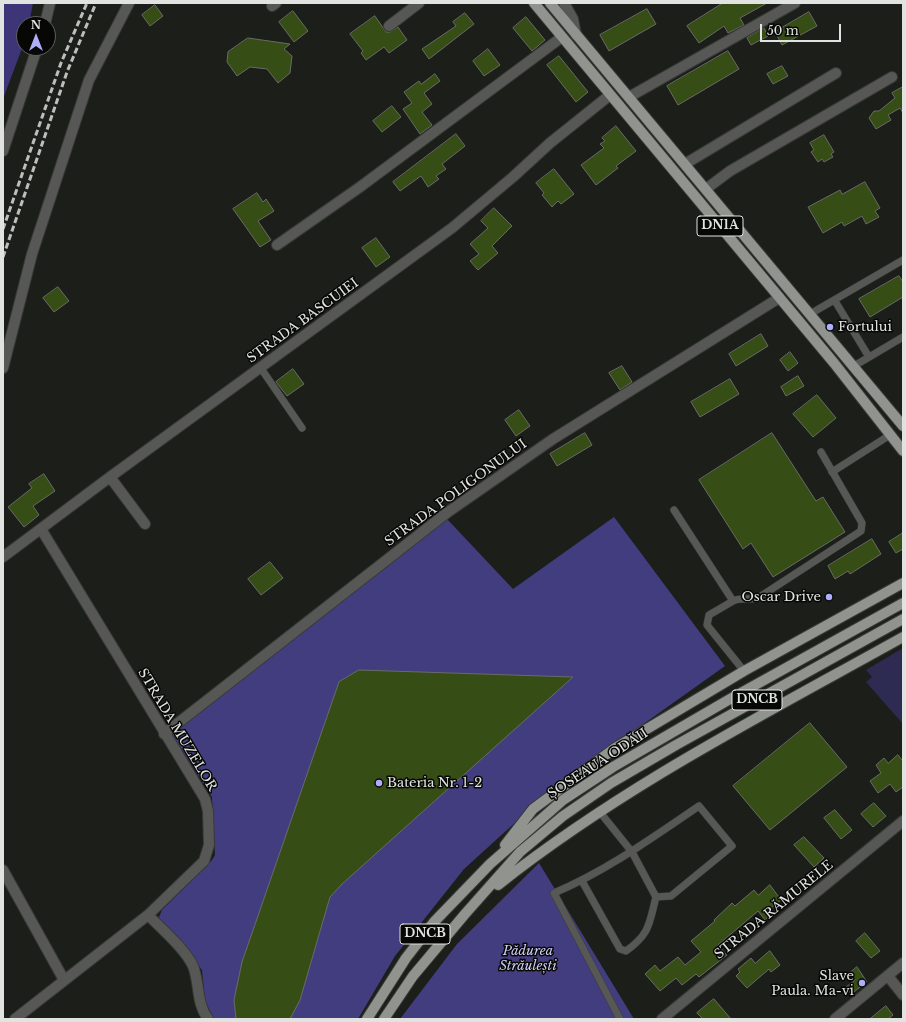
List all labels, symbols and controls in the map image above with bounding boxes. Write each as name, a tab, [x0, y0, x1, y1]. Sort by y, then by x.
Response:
north arrow	[16, 16, 56, 56]
scale bar	[762, 16, 843, 42]
text: N	[31, 18, 41, 32]
text: 50 m	[767, 23, 799, 38]
road number: DN1A	[697, 216, 743, 236]
street label: STRADA BASCUIEI	[244, 275, 362, 367]
place label: Fortului	[838, 319, 892, 335]
marker: Fortului	[825, 322, 835, 332]
street label: STRADA POLIGONULUI	[382, 436, 530, 550]
place label: Oscar Drive	[742, 589, 821, 605]
marker: Oscar Drive	[824, 592, 834, 602]
street label: STRADA MUZELOR	[134, 666, 220, 794]
road number: DNCB	[732, 690, 782, 710]
street label: ȘOSEAUA ODĂII	[545, 726, 651, 802]
place label: Bateria Nr. 1-2	[387, 775, 482, 791]
marker: Bateria Nr. 1-2	[374, 778, 384, 788]
street label: STRADA RĂMURELE	[712, 857, 836, 963]
road number: DNCB	[400, 924, 450, 944]
park label: Pădurea Străulești	[499, 943, 557, 974]
place label: Slave Paula. Ma-vi	[771, 968, 854, 999]
marker: Slave Paula. Ma-vi	[857, 978, 867, 988]

